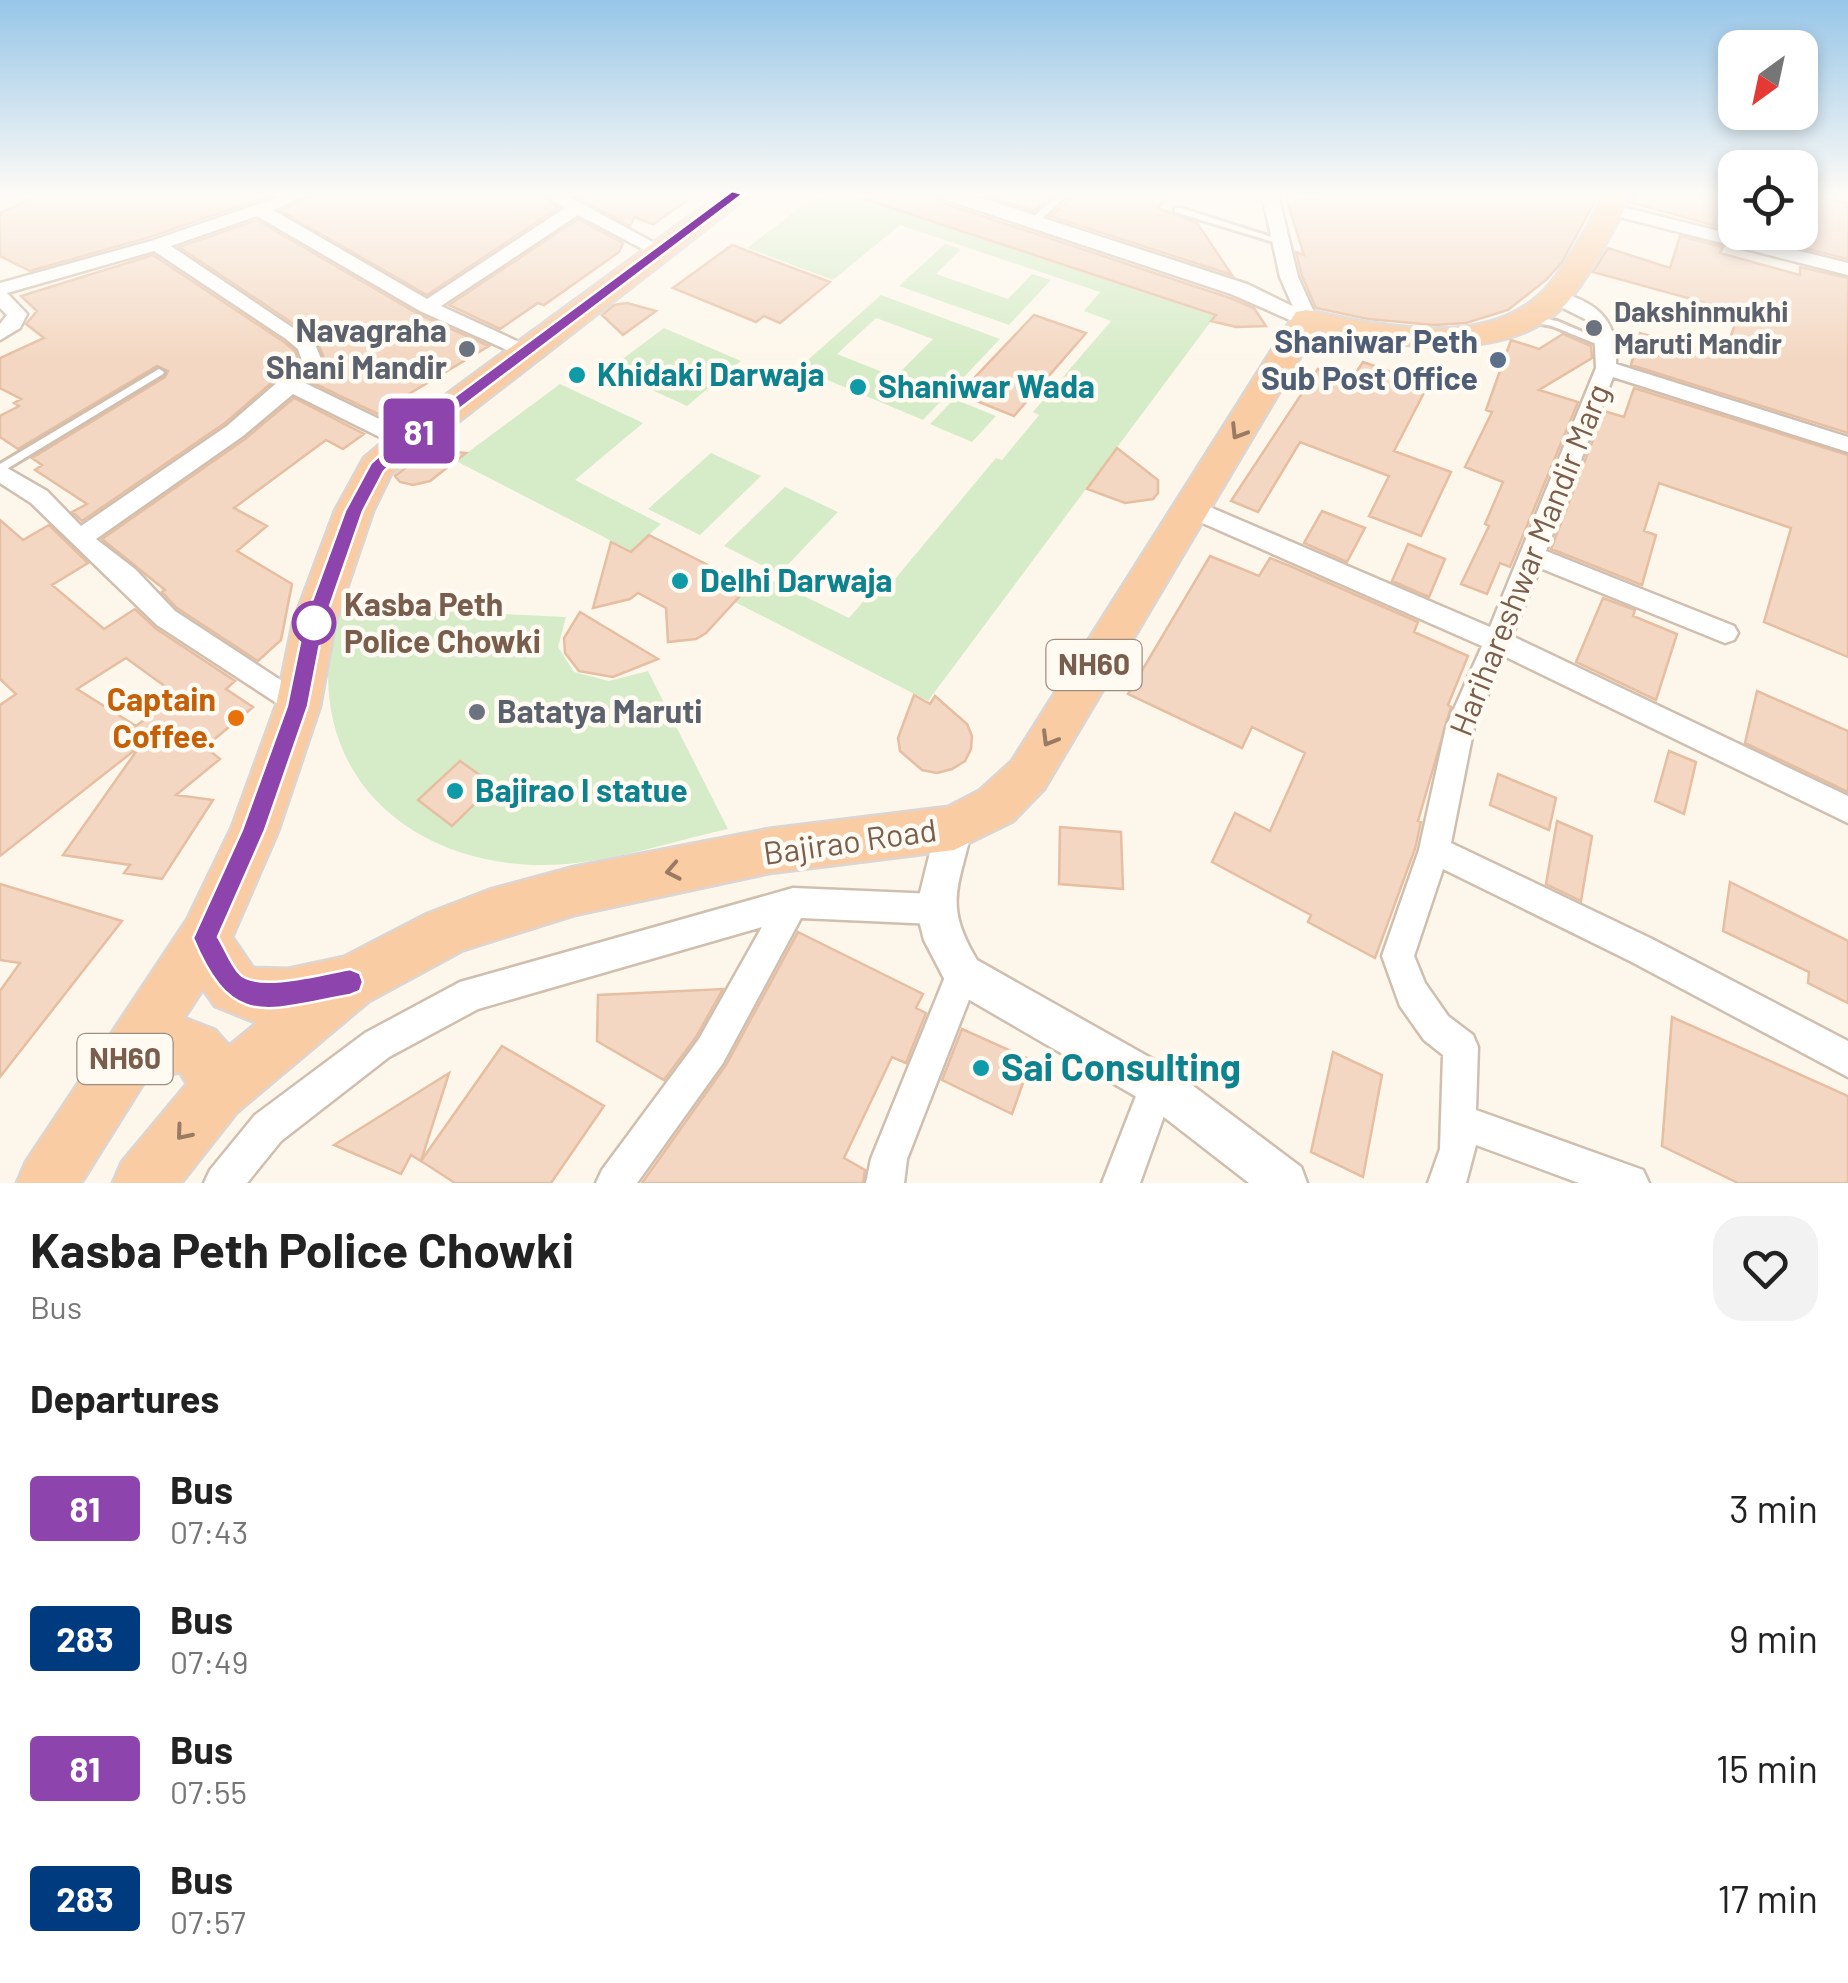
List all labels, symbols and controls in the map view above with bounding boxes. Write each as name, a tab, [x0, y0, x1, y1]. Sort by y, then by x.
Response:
north arrow	[1718, 30, 1818, 130]
map controls	[1718, 30, 1818, 250]
button: locate	[1718, 150, 1818, 250]
place label: Dakshinmukhi Maruti Mandir	[1614, 294, 1788, 360]
place label: Navagraha Shani Mandir	[266, 310, 447, 385]
marker: Dakshinmukhi Maruti Mandir	[1583, 317, 1605, 339]
place label: Shaniwar Peth Sub Post Office	[1261, 321, 1478, 396]
marker: Navagraha Shani Mandir	[456, 338, 478, 360]
marker: Shaniwar Peth Sub Post Office	[1487, 349, 1509, 371]
place label: Khidaki Darwaja	[597, 354, 825, 392]
marker: Khidaki Darwaja	[566, 364, 588, 386]
place label: Shaniwar Wada	[878, 366, 1095, 404]
marker: Shaniwar Wada	[847, 376, 869, 398]
street label: Harihareshwar Mandir Marg	[1440, 378, 1616, 741]
line badge: 81	[374, 398, 464, 464]
text: 81	[404, 410, 434, 452]
one-way arrow	[1231, 421, 1250, 439]
place label: Delhi Darwaja	[700, 560, 892, 598]
marker: Delhi Darwaja	[669, 570, 691, 592]
place label: Kasba Peth Police Chowki	[344, 584, 541, 659]
marker: Kasba Peth Police Chowki	[293, 602, 335, 644]
road number: NH60	[1046, 640, 1142, 690]
place label: Captain Coffee.	[107, 679, 216, 754]
place label: Batatya Maruti	[497, 691, 703, 729]
marker: Batatya Maruti	[466, 701, 488, 723]
marker: Captain Coffee.	[225, 707, 247, 729]
one-way arrow	[1042, 728, 1061, 746]
place label: Bajirao I statue	[475, 770, 688, 808]
marker: Bajirao I statue	[444, 780, 466, 802]
street label: Bajirao Road	[761, 809, 939, 871]
one-way arrow	[665, 859, 682, 880]
road number: NH60	[78, 1034, 172, 1084]
place label: Sai Consulting	[1001, 1043, 1241, 1089]
marker: Sai Consulting	[970, 1057, 992, 1079]
one-way arrow	[177, 1121, 195, 1139]
button: heart	[1713, 1216, 1818, 1321]
text: Kasba Peth Police Chowki	[30, 1220, 574, 1278]
text: Bus	[30, 1287, 82, 1325]
text: Departures	[30, 1375, 219, 1421]
text: Bus	[170, 1466, 233, 1512]
text: 3 min	[1729, 1485, 1818, 1531]
text: 81	[70, 1487, 100, 1529]
text: 07:43	[170, 1512, 248, 1550]
text: Bus	[170, 1596, 233, 1642]
text: 9 min	[1729, 1615, 1818, 1661]
text: 283	[56, 1617, 114, 1659]
text: 07:49	[170, 1642, 248, 1680]
text: Bus	[170, 1726, 233, 1772]
text: 15 min	[1716, 1745, 1818, 1791]
text: 81	[70, 1747, 100, 1789]
text: 07:55	[170, 1772, 247, 1810]
text: Bus	[170, 1856, 233, 1902]
text: 17 min	[1718, 1875, 1818, 1921]
text: 283	[56, 1877, 114, 1919]
text: 07:57	[170, 1902, 246, 1940]

